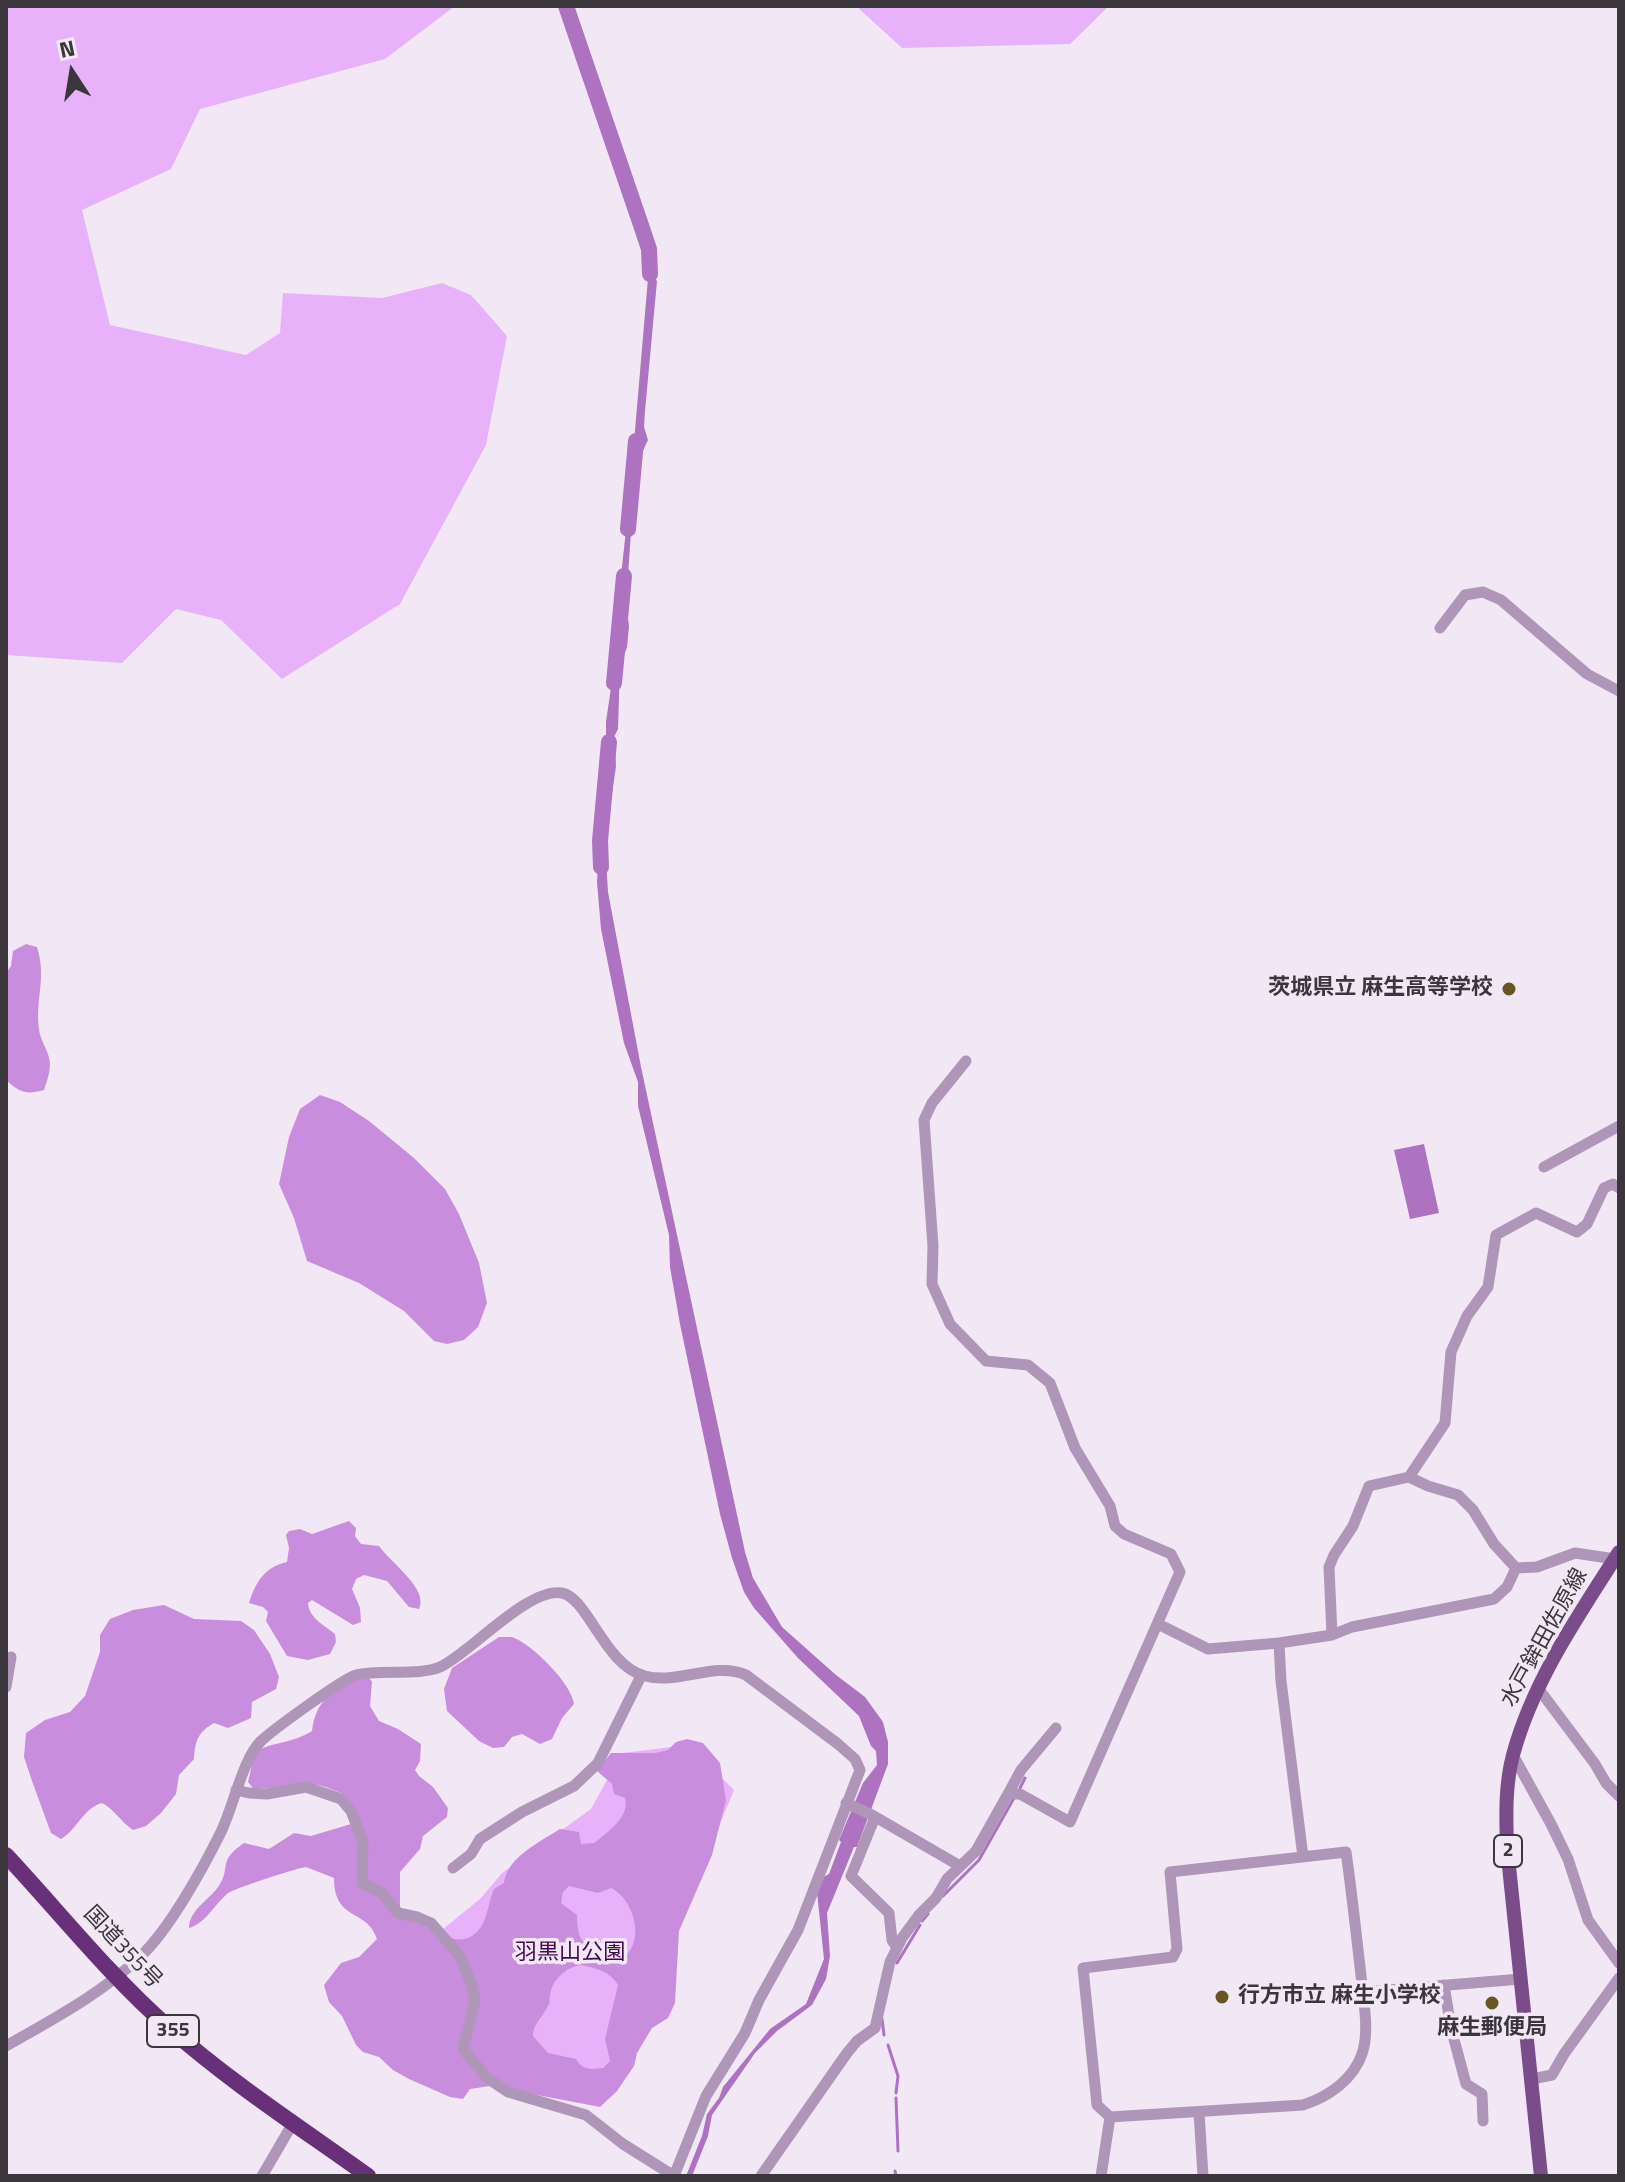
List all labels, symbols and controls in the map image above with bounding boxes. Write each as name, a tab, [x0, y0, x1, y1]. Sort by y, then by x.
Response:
text: N	[56, 30, 78, 67]
north arrow	[32, 32, 112, 112]
place label: 茨城県立 麻生高等学校	[1268, 976, 1493, 1002]
marker: 茨城県立 麻生高等学校	[1500, 980, 1518, 998]
street label: 水戸鉾田佐原線	[1496, 1564, 1594, 1712]
road number: 2	[1494, 1835, 1522, 1867]
street label: 国道355号	[77, 1901, 167, 1995]
park label: 羽黒山公園	[515, 1941, 625, 1967]
place label: 行方市立 麻生小学校	[1238, 1984, 1441, 2010]
marker: 行方市立 麻生小学校	[1213, 1988, 1231, 2006]
marker: 麻生郵便局	[1483, 1994, 1501, 2012]
road number: 355	[147, 2015, 199, 2047]
place label: 麻生郵便局	[1437, 2016, 1547, 2042]

